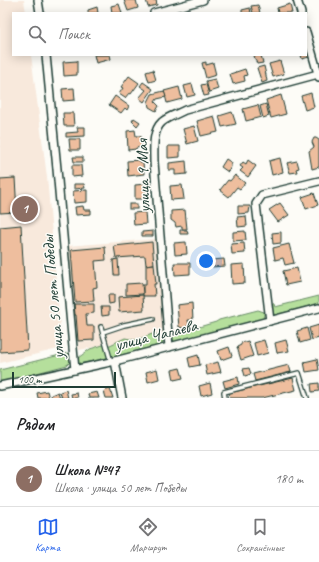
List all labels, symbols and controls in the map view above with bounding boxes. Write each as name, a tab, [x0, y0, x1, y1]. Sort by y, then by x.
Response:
search box	[12, 12, 307, 56]
icon: search	[26, 23, 48, 45]
text: Поиск	[58, 25, 90, 44]
street label: улица 9 Мая	[131, 137, 155, 214]
pin: 1	[12, 194, 38, 224]
street label: улица 50 лет Победы	[37, 232, 69, 361]
your location	[196, 251, 216, 271]
street label: улица Чапаева	[112, 314, 201, 356]
scale bar	[12, 370, 116, 389]
text: 100 m	[18, 372, 42, 386]
text: Рядом	[16, 414, 54, 435]
text: Школа №47	[54, 461, 119, 480]
text: 1	[26, 471, 32, 487]
text: 180 m	[275, 471, 303, 487]
text: Школа · улица 50 лет Победы	[54, 480, 186, 496]
tab: Карта	[35, 516, 60, 554]
tab: Маршрут	[130, 516, 166, 554]
tab: Сохранённые	[236, 516, 284, 554]

